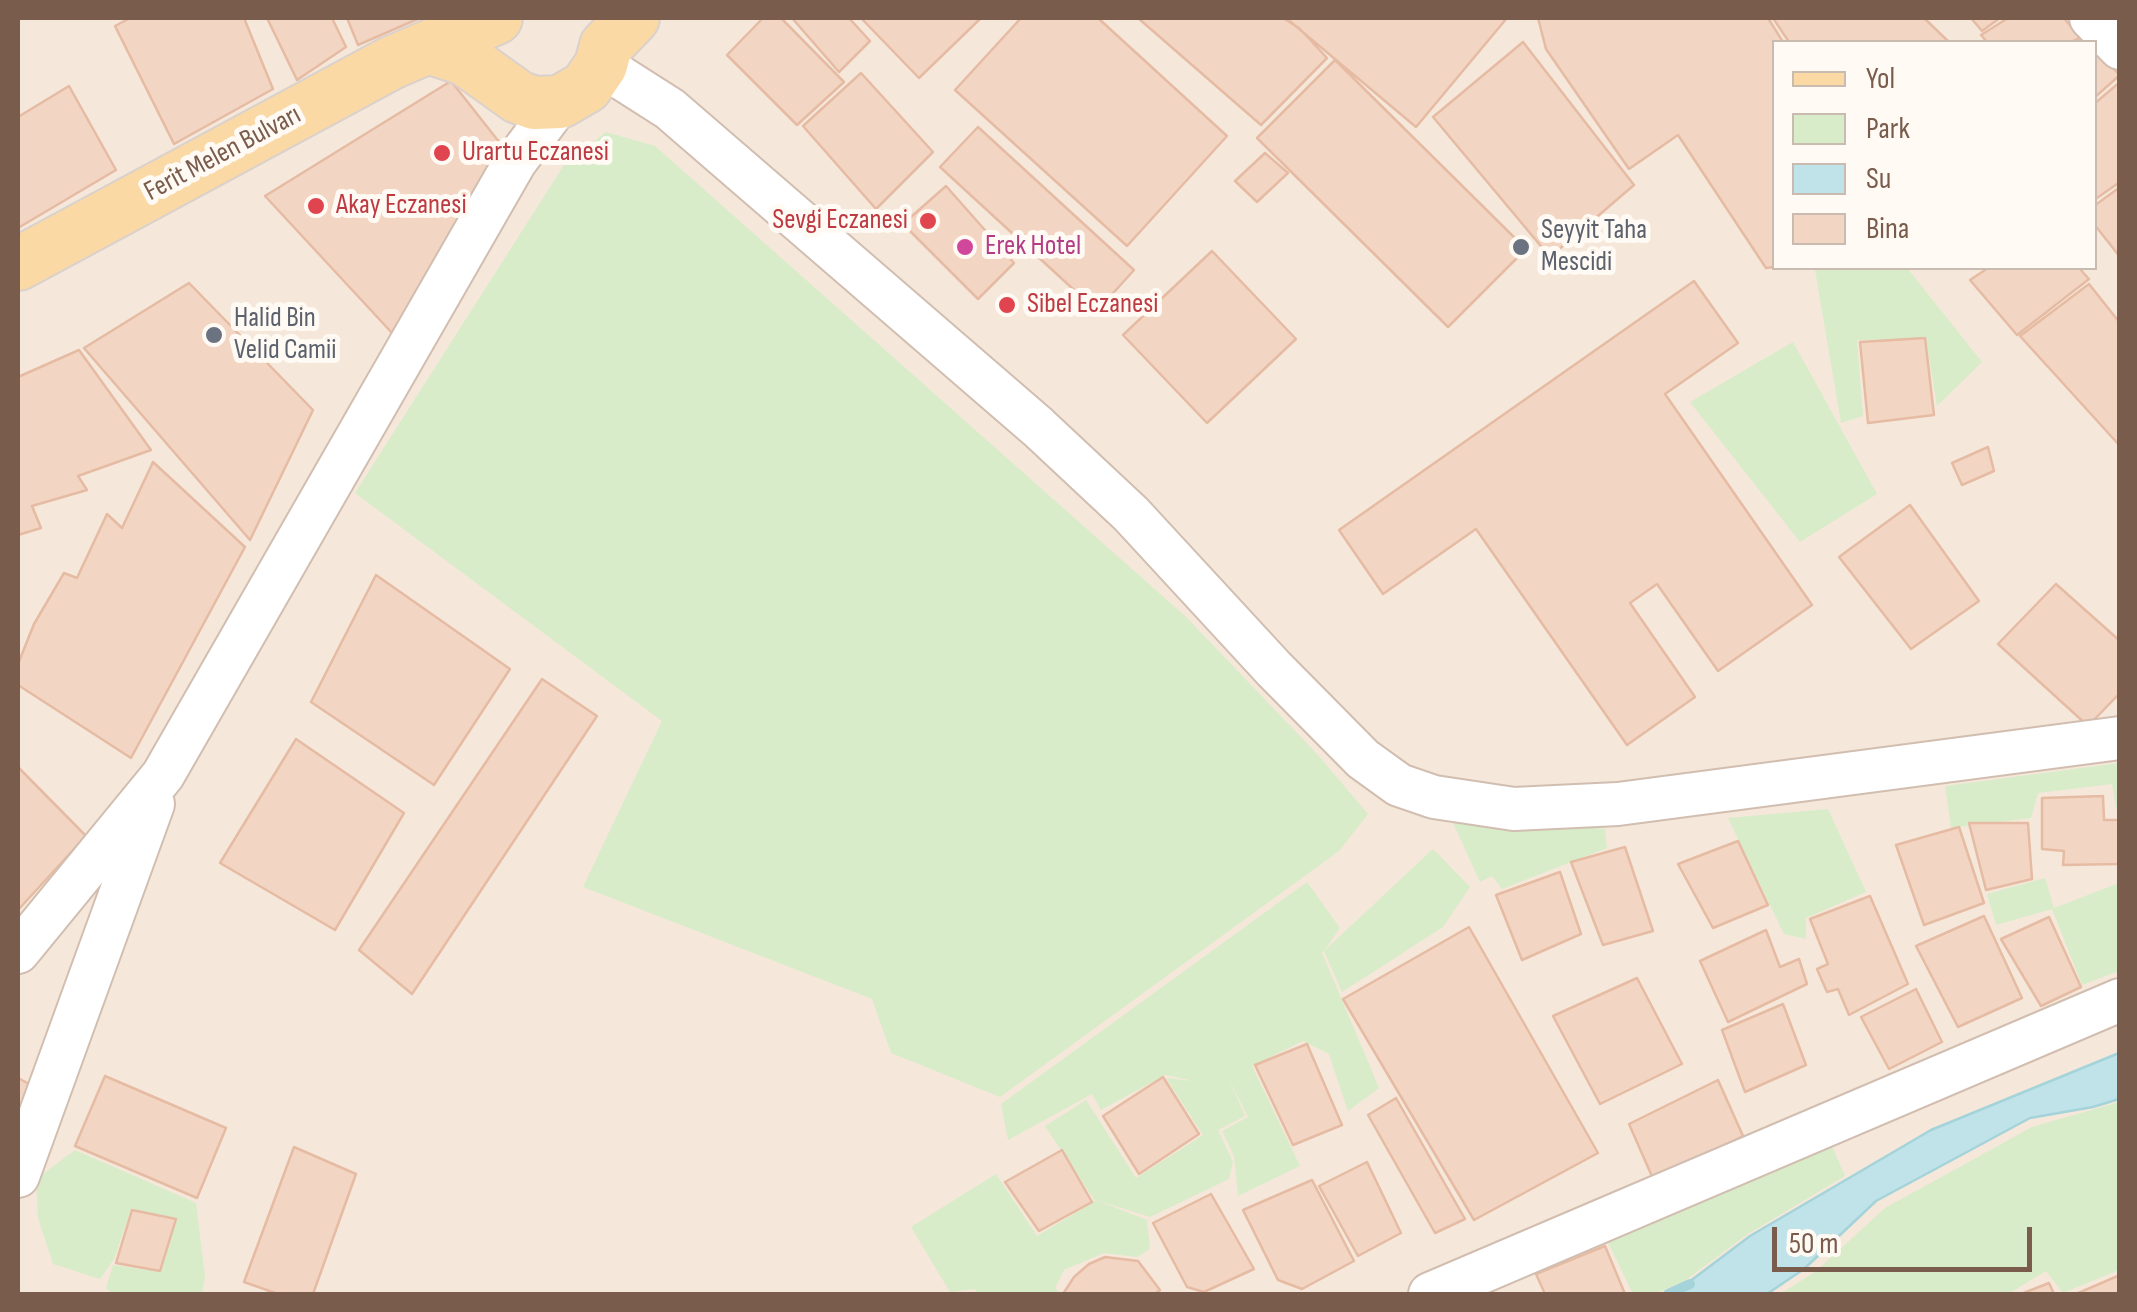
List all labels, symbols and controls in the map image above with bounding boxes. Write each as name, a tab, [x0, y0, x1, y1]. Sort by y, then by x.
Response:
legend	[1772, 40, 2097, 270]
text: Yol	[1866, 61, 1895, 97]
street label: Ferit Melen Bulvarı	[139, 99, 307, 209]
text: Park	[1866, 111, 1910, 147]
place label: Urartu Eczanesi	[462, 136, 609, 170]
marker: Urartu Eczanesi	[431, 142, 453, 164]
text: Su	[1866, 161, 1891, 197]
place label: Akay Eczanesi	[336, 189, 467, 223]
marker: Akay Eczanesi	[305, 195, 327, 217]
place label: Sevgi Eczanesi	[772, 204, 908, 238]
marker: Sevgi Eczanesi	[917, 210, 939, 232]
text: Bina	[1866, 211, 1909, 247]
place label: Seyyit Taha Mescidi	[1541, 214, 1647, 280]
place label: Erek Hotel	[985, 230, 1081, 264]
marker: Erek Hotel	[954, 236, 976, 258]
marker: Seyyit Taha Mescidi	[1510, 236, 1532, 258]
place label: Sibel Eczanesi	[1027, 288, 1158, 322]
marker: Sibel Eczanesi	[996, 294, 1018, 316]
place label: Halid Bin Velid Camii	[234, 302, 336, 368]
marker: Halid Bin Velid Camii	[203, 324, 225, 346]
scale bar	[1777, 1207, 2037, 1269]
text: 50 m	[1789, 1226, 1838, 1262]

